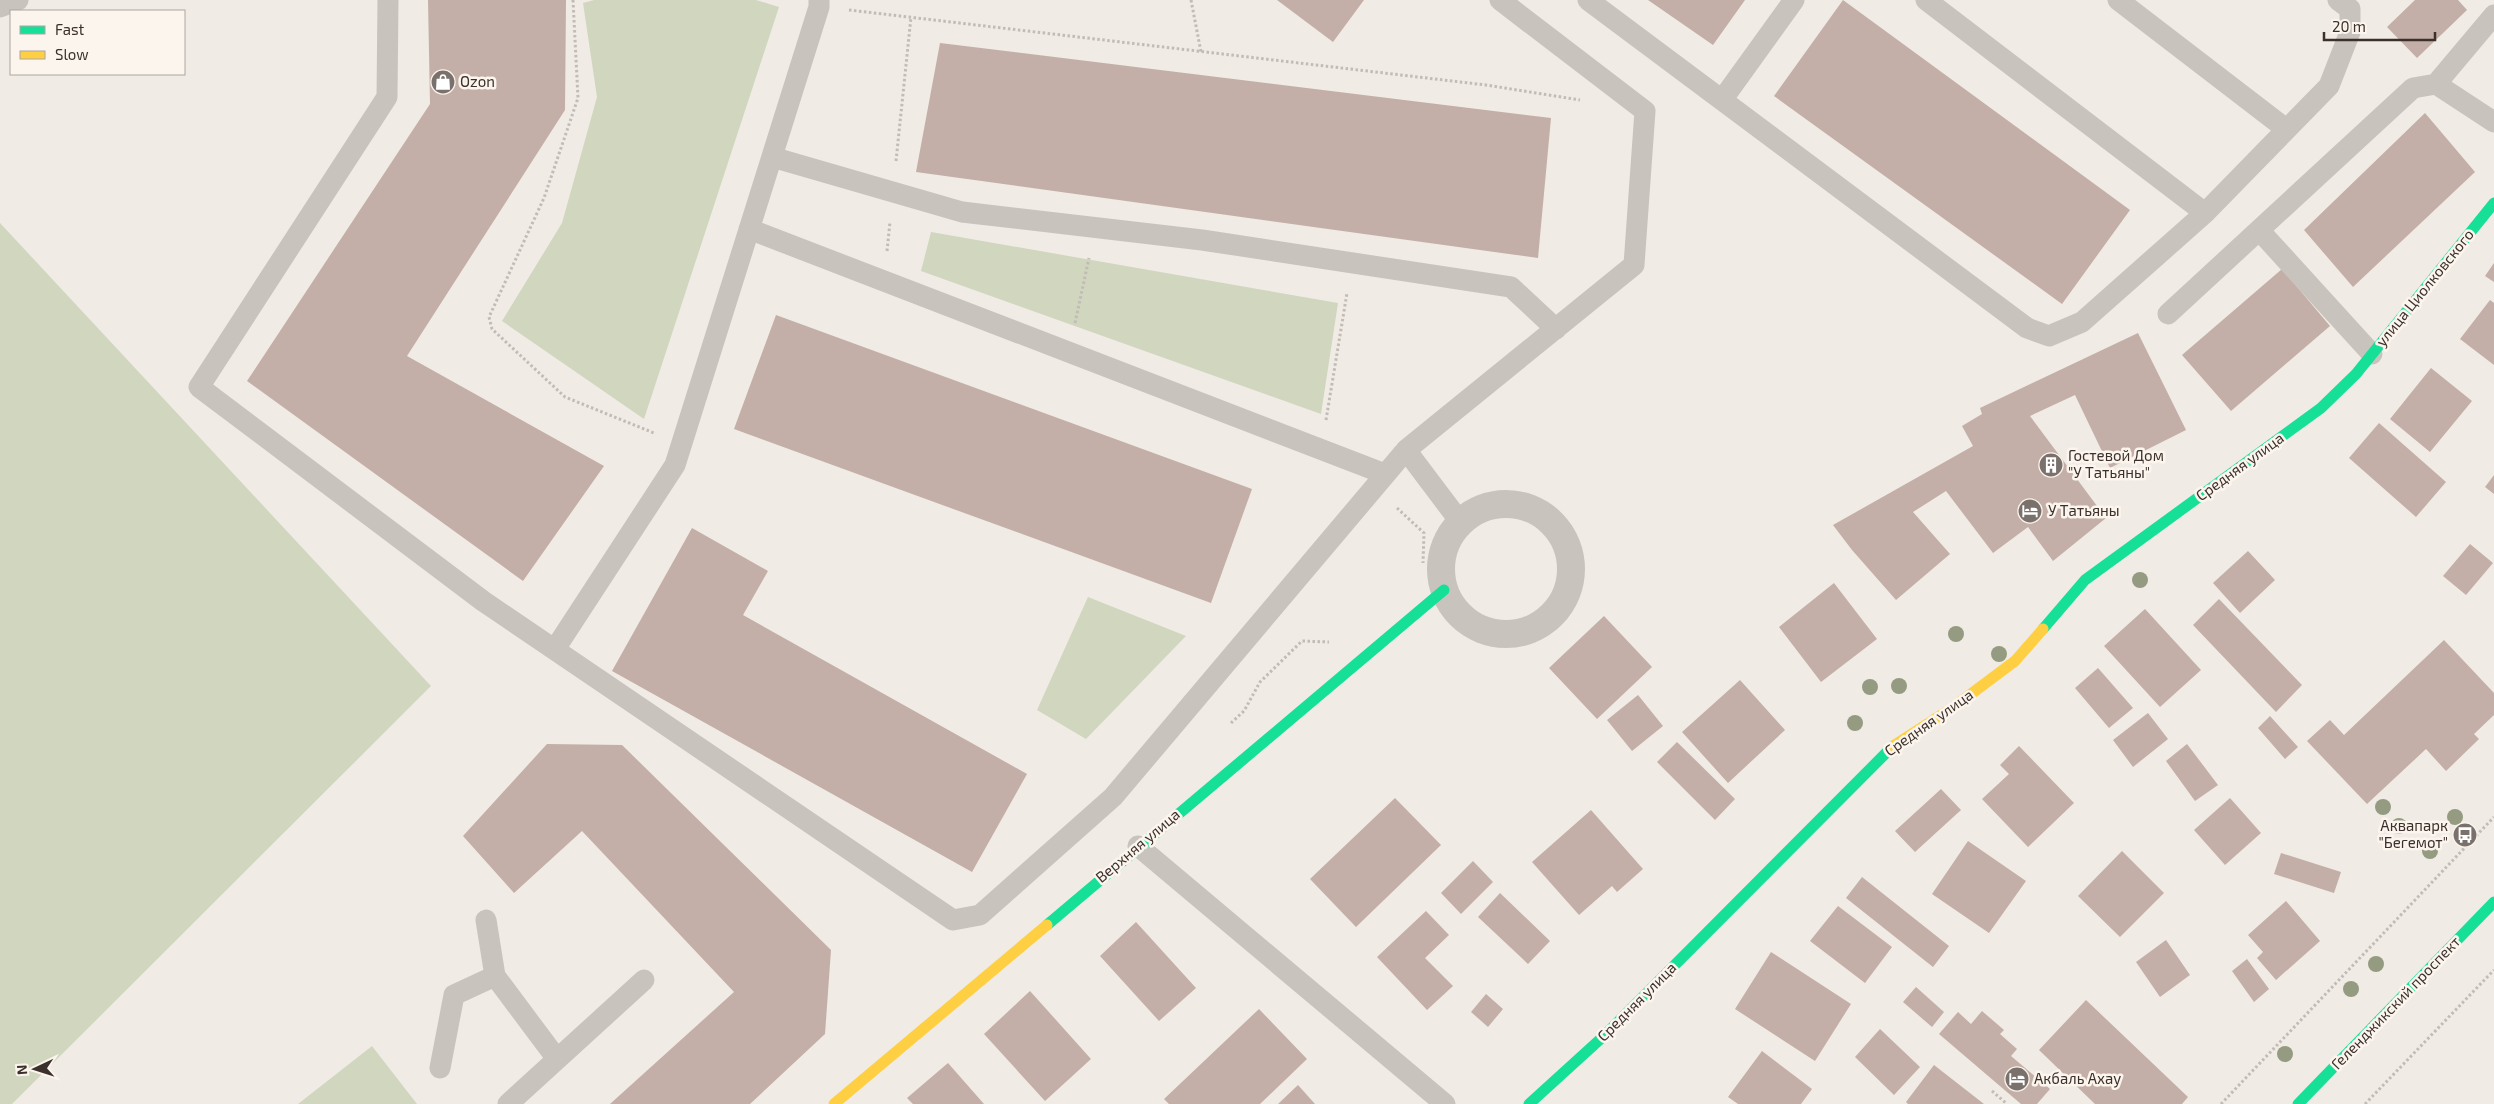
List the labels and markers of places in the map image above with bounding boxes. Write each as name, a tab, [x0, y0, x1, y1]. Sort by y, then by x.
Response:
shop icon: Ozon	[430, 69, 456, 95]
place label: Ozon	[460, 72, 495, 90]
place label: Гостевой Дом "У Татьяны"	[2068, 446, 2164, 481]
building icon: Гостевой Дом "У Татьяны"	[2038, 452, 2064, 478]
hotel icon: У Татьяны	[2017, 498, 2043, 524]
place label: У Татьяны	[2048, 501, 2120, 519]
place label: Аквапарк "Бегемот"	[2378, 816, 2448, 851]
bus stop icon: Аквапарк "Бегемот"	[2452, 822, 2478, 848]
hotel icon: Акбаль Ахау	[2004, 1066, 2030, 1092]
place label: Акбаль Ахау	[2034, 1069, 2121, 1088]

